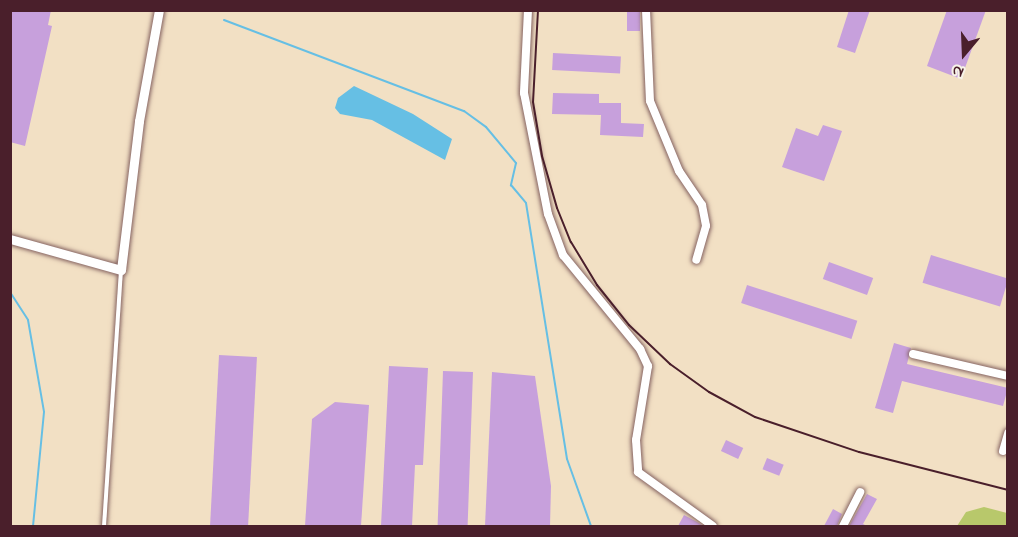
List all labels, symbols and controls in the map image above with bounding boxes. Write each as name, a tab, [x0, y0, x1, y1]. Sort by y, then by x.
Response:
north arrow	[934, 24, 994, 84]
text: N	[949, 58, 967, 84]

